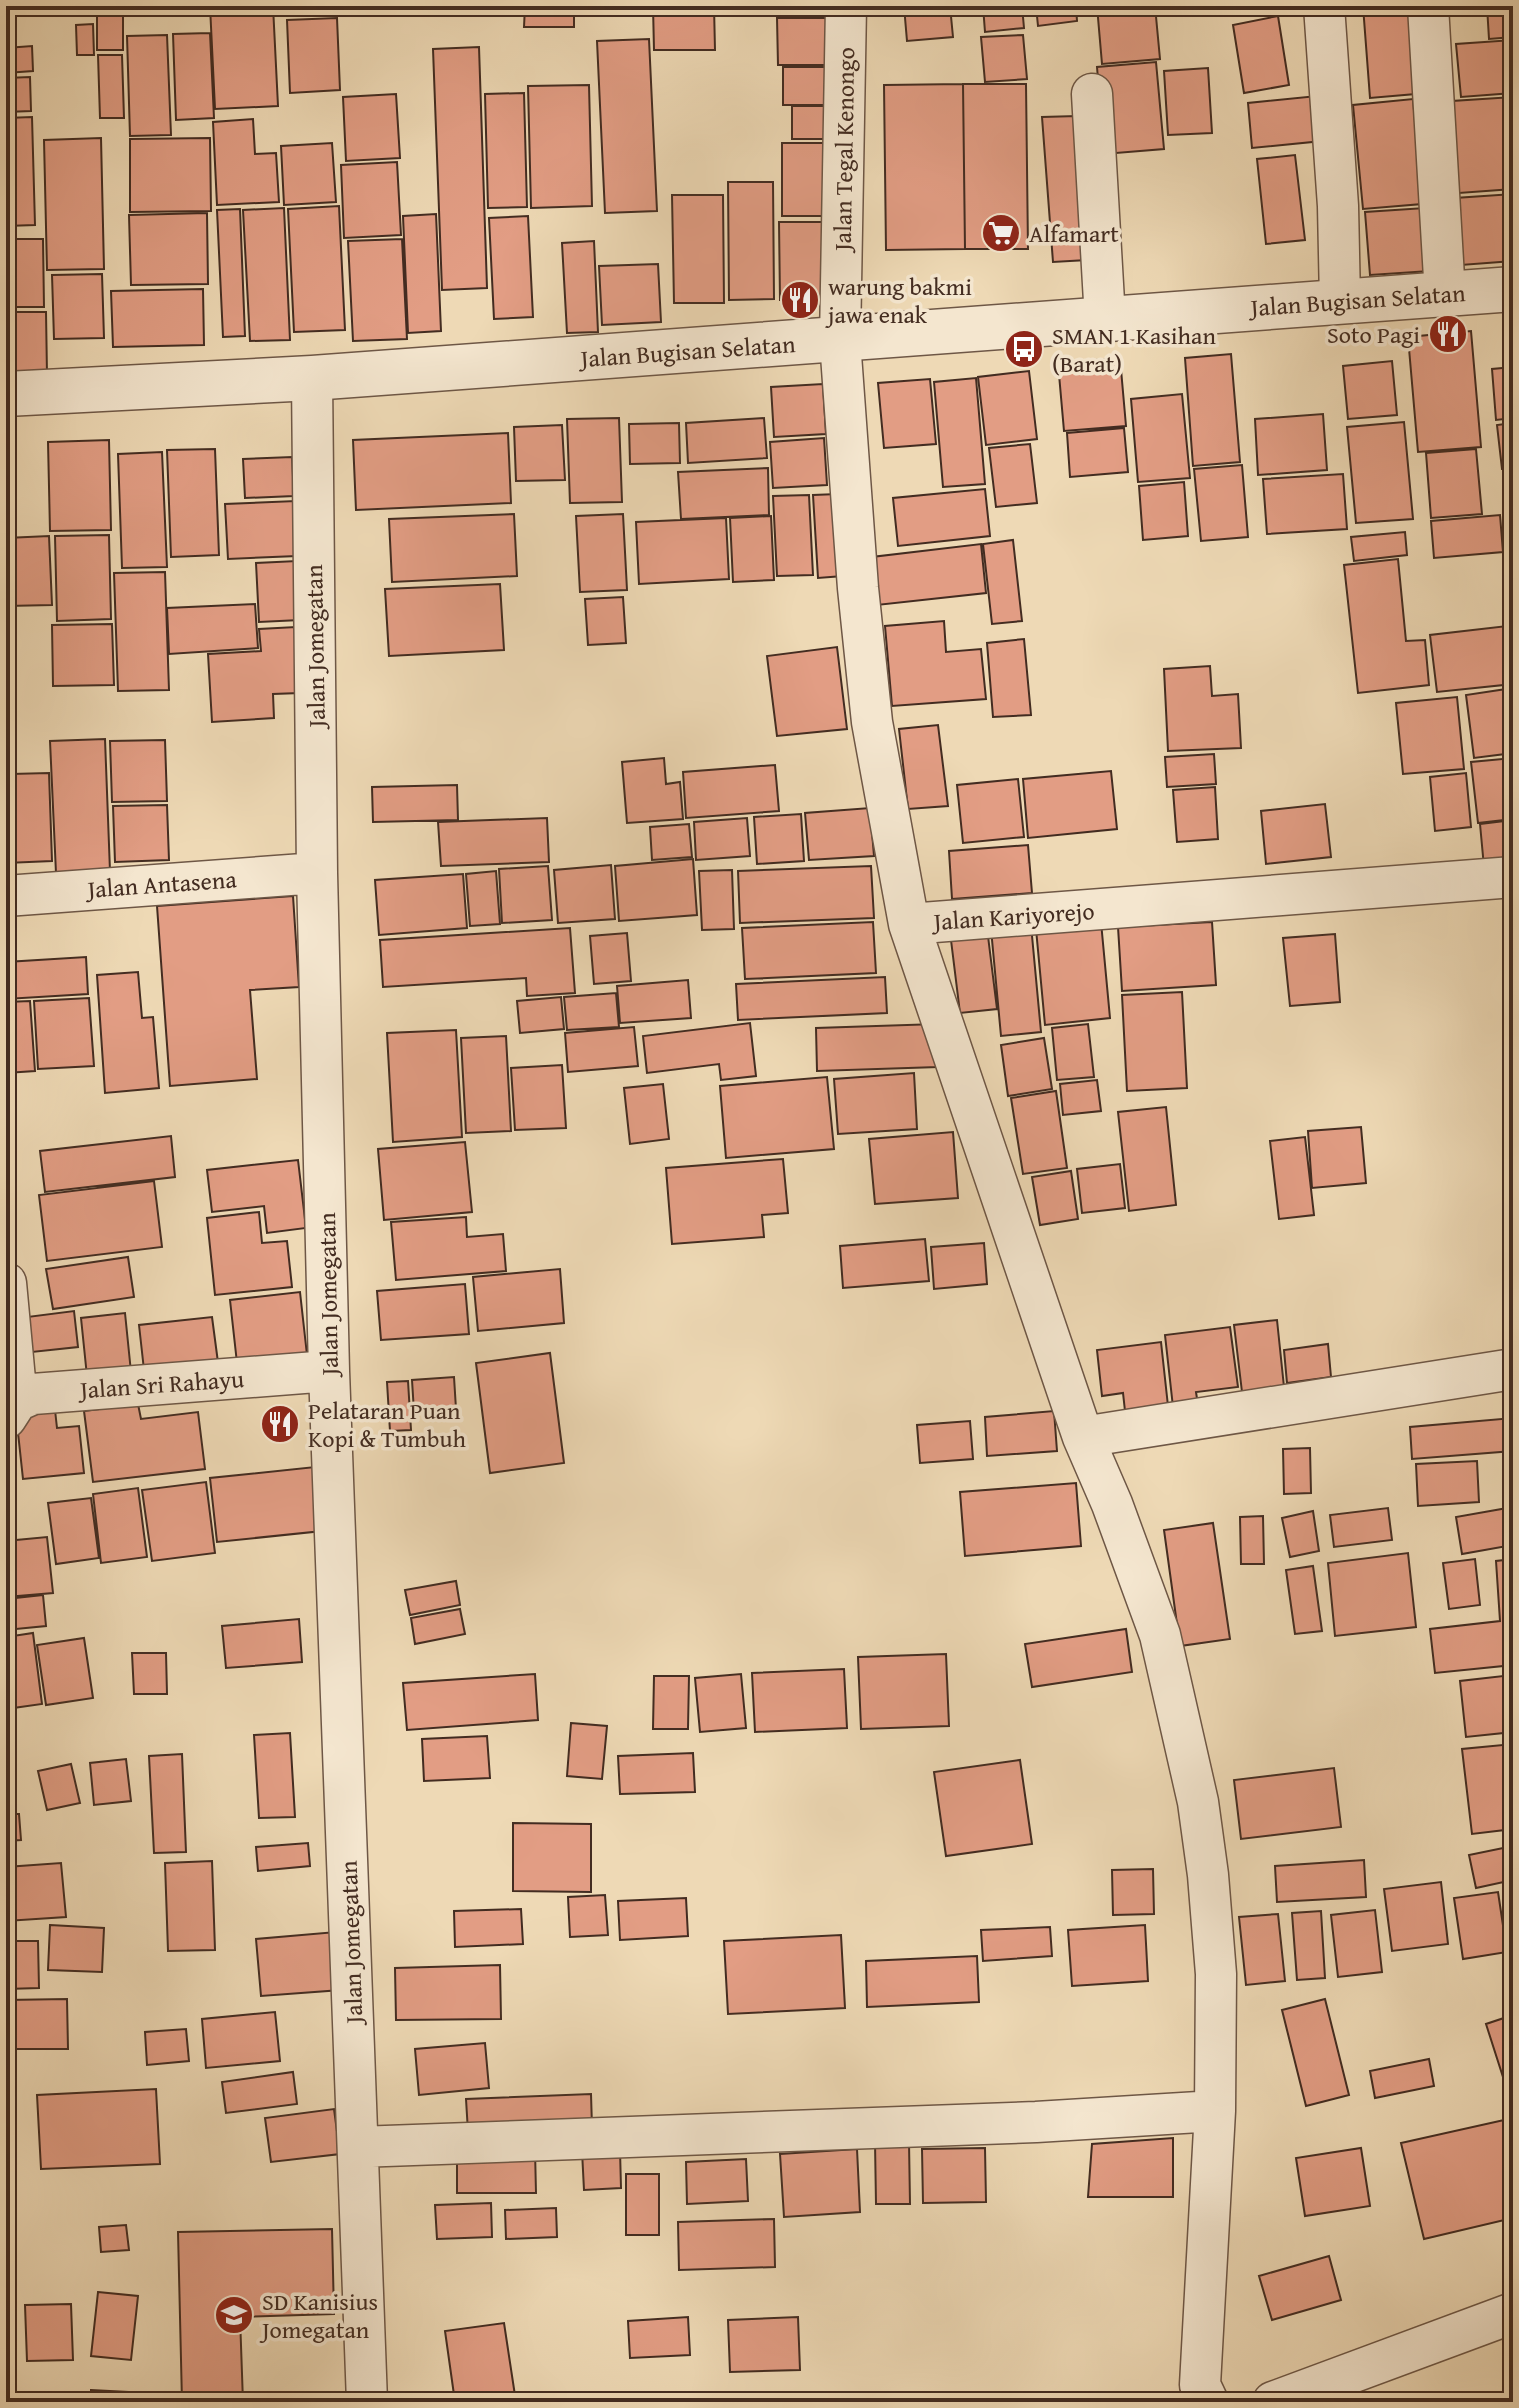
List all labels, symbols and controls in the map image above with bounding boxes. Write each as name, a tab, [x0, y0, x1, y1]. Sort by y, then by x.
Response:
street label: Jalan Tegal Kenongo	[825, 47, 863, 254]
supermarket icon: Alfamart	[980, 212, 1022, 254]
place label: Alfamart	[1029, 216, 1119, 251]
place label: warung bakmi jawa enak	[825, 269, 972, 332]
street label: Jalan Bugisan Selatan	[1247, 275, 1467, 325]
restaurant icon: warung bakmi jawa enak	[779, 279, 821, 321]
restaurant icon: Soto Pagi	[1427, 313, 1469, 355]
place label: Soto Pagi	[1327, 317, 1420, 352]
place label: SMAN 1 Kasihan (Barat)	[1052, 318, 1216, 381]
street label: Jalan Bugisan Selatan	[577, 326, 797, 376]
bus stop icon: SMAN 1 Kasihan (Barat)	[1003, 328, 1045, 370]
street label: Jalan Jomegatan	[296, 564, 334, 731]
street label: Jalan Antasena	[83, 861, 238, 907]
street label: Jalan Kariyorejo	[929, 893, 1096, 939]
street label: Jalan Jomegatan	[309, 1212, 347, 1379]
street label: Jalan Sri Rahayu	[76, 1361, 245, 1407]
place label: Pelataran Puan Kopi & Tumbuh	[308, 1393, 466, 1456]
restaurant icon: Pelataran Puan Kopi & Tumbuh	[259, 1403, 301, 1445]
street label: Jalan Jomegatan	[331, 1859, 371, 2027]
place label: SD Kanisius Jomegatan	[259, 2284, 378, 2347]
school or university icon: SD Kanisius Jomegatan	[213, 2294, 255, 2336]

